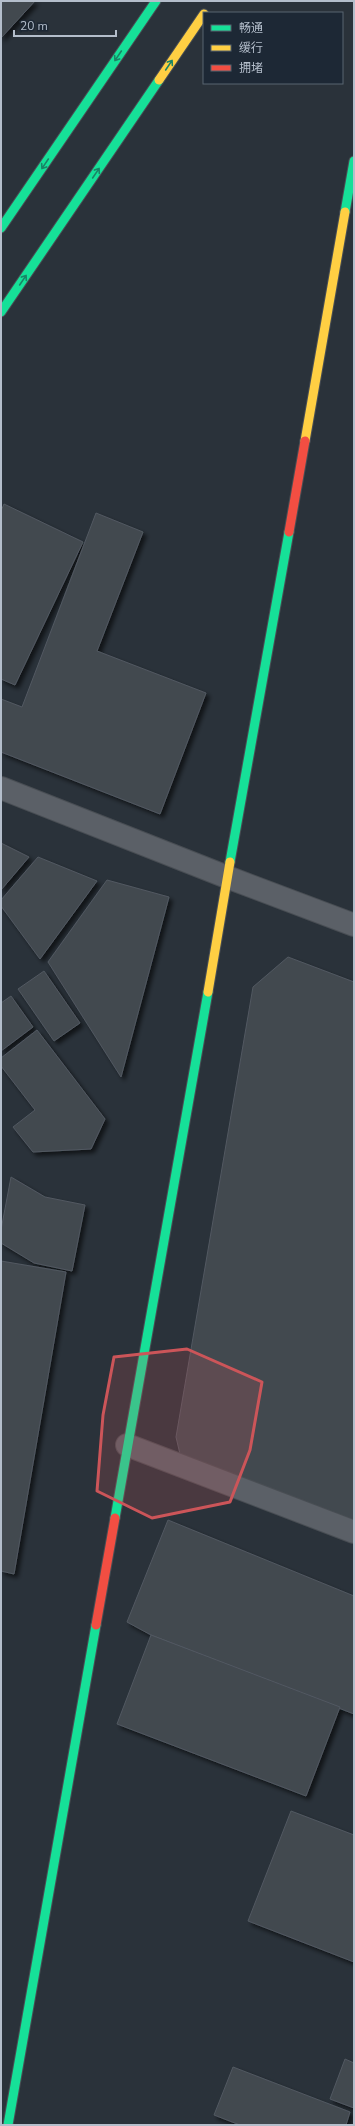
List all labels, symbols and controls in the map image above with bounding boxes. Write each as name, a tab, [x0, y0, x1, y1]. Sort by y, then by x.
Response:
scale bar	[14, 12, 116, 38]
legend	[203, 12, 343, 84]
text: 20 m	[20, 18, 48, 34]
text: 畅通	[239, 20, 263, 36]
text: 缓行	[239, 40, 263, 56]
one-way arrow	[114, 51, 122, 62]
one-way arrow	[165, 60, 173, 71]
text: 拥堵	[239, 60, 263, 76]
one-way arrow	[41, 158, 49, 169]
one-way arrow	[92, 167, 100, 178]
one-way arrow	[19, 275, 27, 286]

